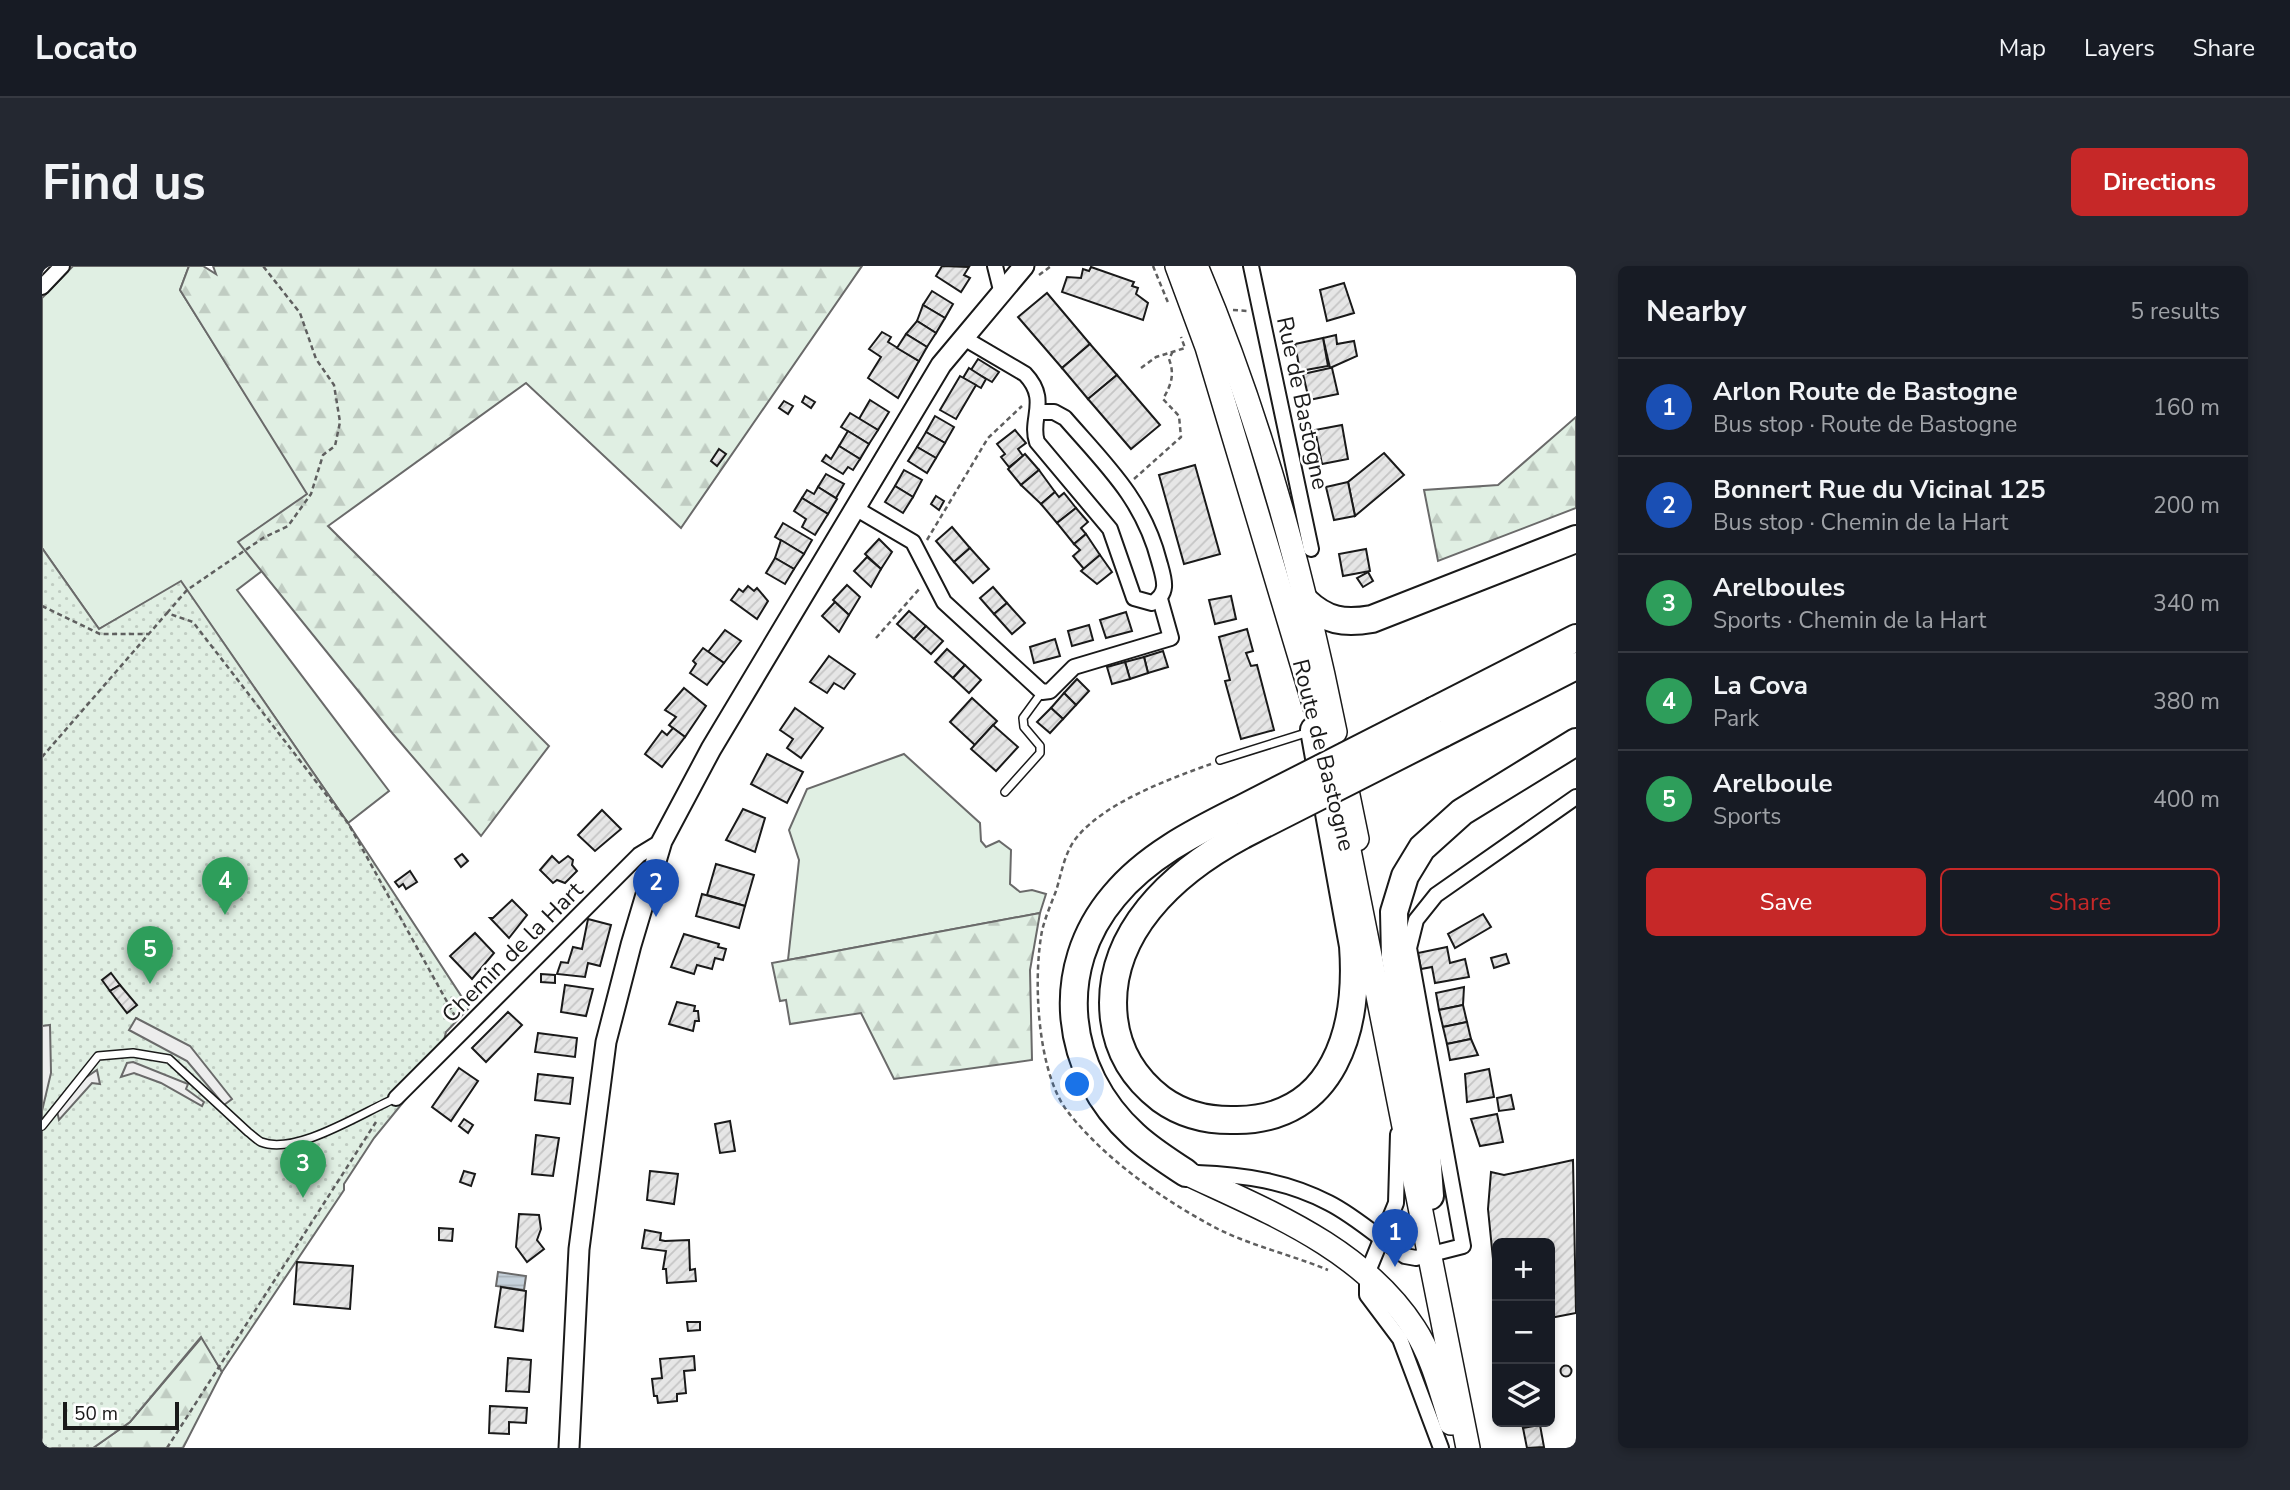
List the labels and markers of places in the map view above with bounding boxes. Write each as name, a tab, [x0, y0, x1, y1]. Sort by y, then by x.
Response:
pin: 4	[202, 857, 248, 915]
pin: 2	[633, 859, 679, 917]
pin: 5	[127, 926, 173, 984]
pin: 3	[280, 1140, 326, 1198]
pin: 1	[1372, 1209, 1418, 1267]

